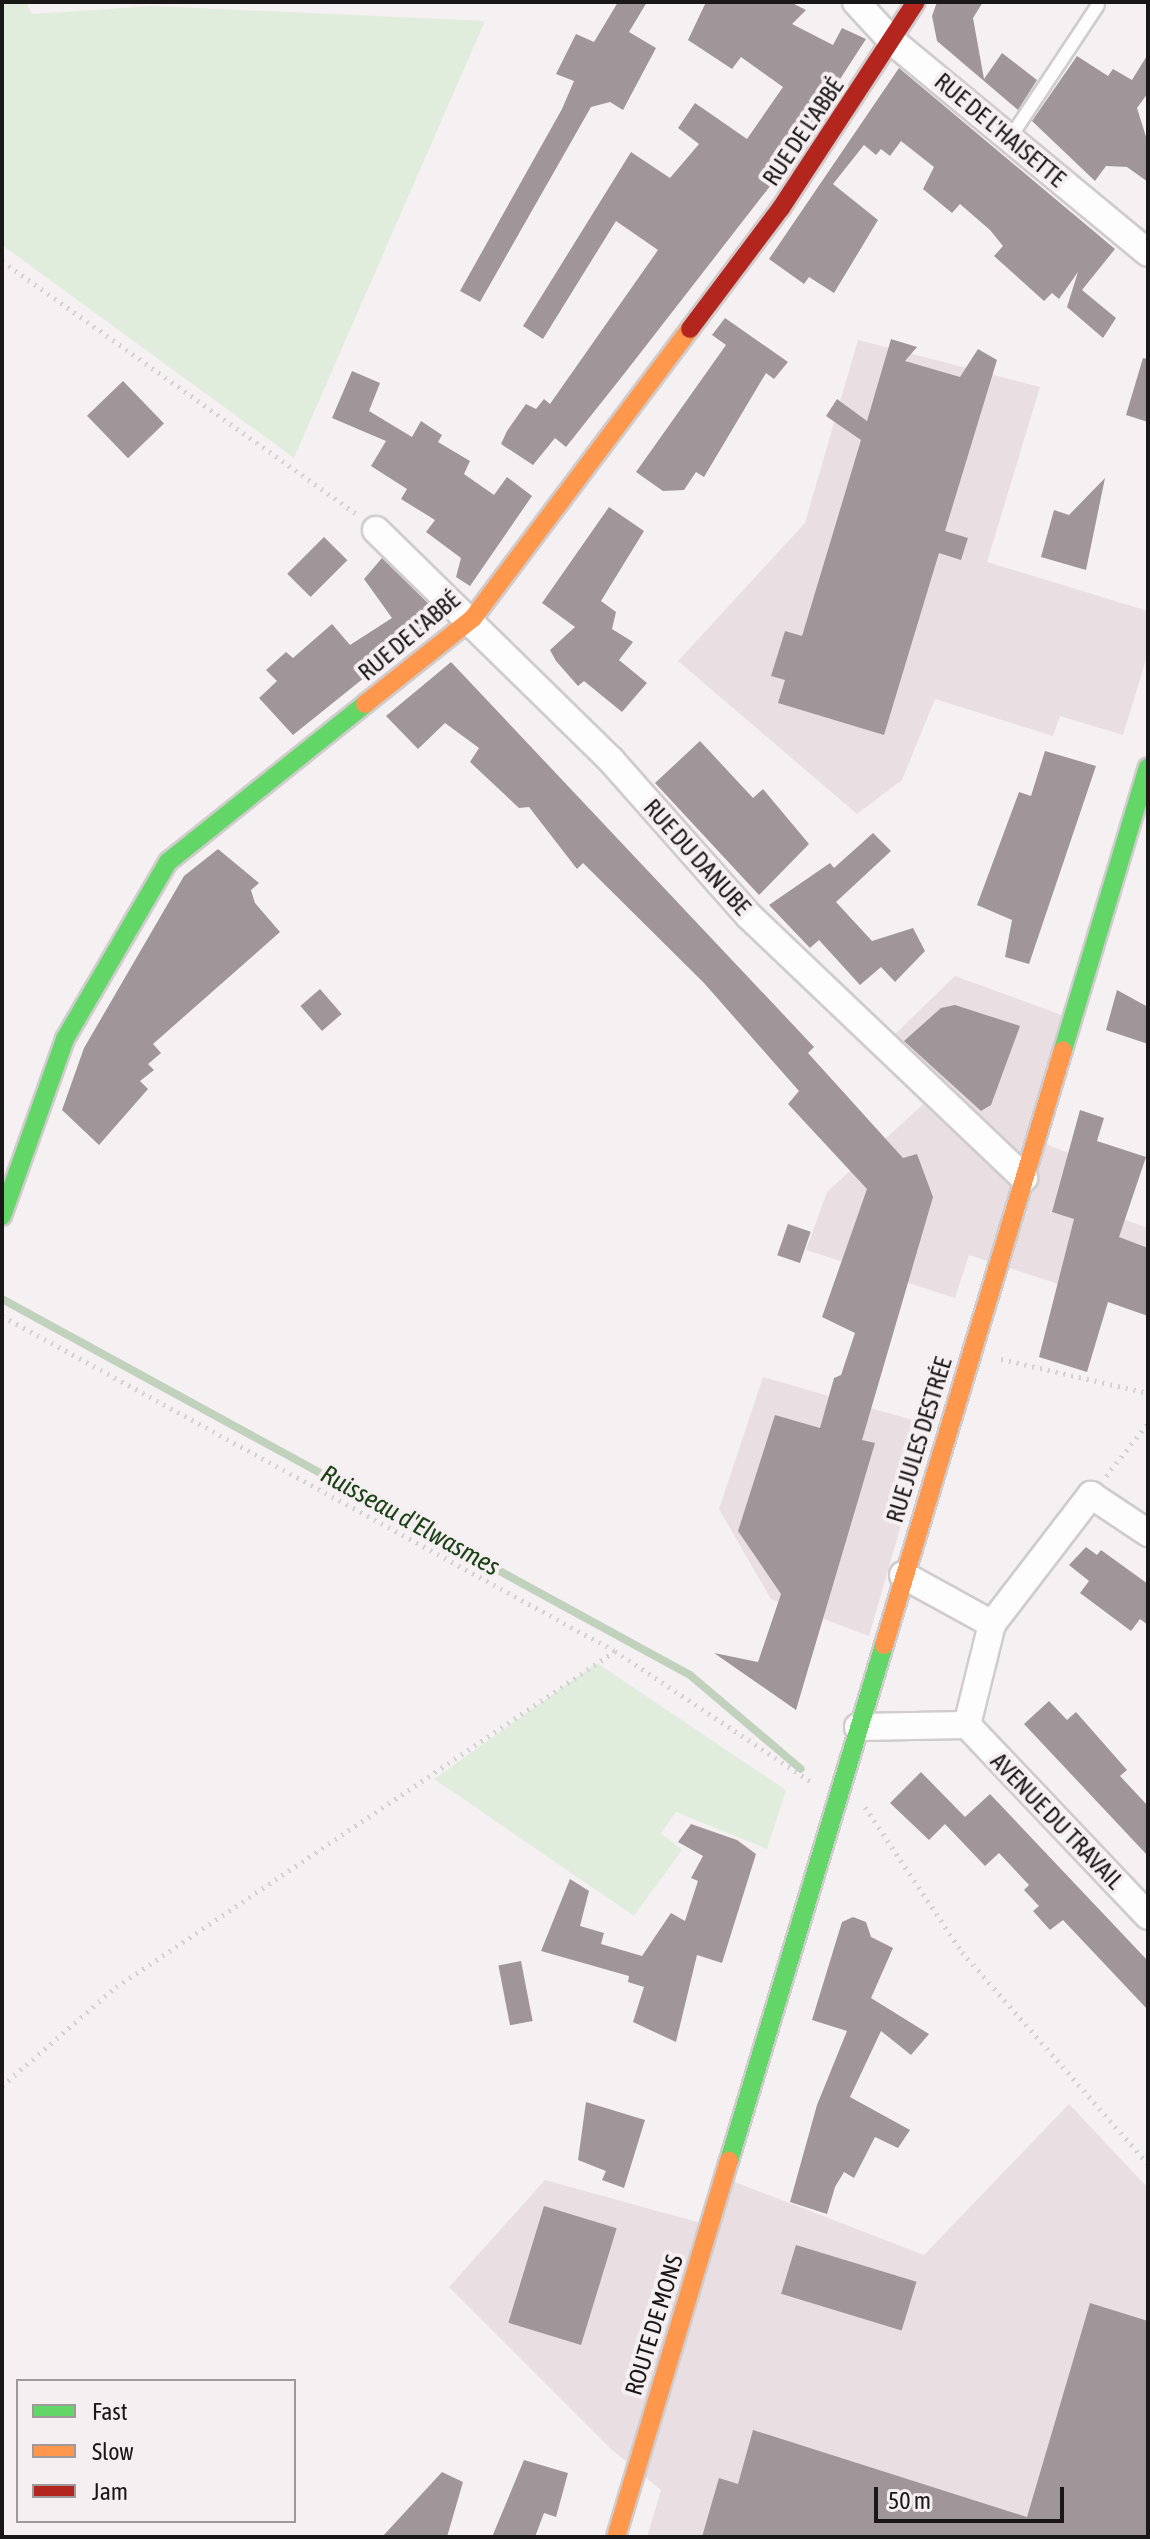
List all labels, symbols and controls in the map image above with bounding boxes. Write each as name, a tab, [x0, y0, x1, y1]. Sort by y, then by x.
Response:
street label: RUE DE L'HAISETTE	[929, 67, 1071, 193]
street label: RUE DE L'ABBÉ	[757, 73, 849, 191]
street label: RUE DE L'ABBÉ	[352, 585, 466, 687]
street label: RUE DU DANUBE	[638, 793, 756, 921]
street label: RUE JULES DESTRÉE	[880, 1354, 958, 1526]
water label: Ruisseau d'Elwasmes	[315, 1459, 505, 1583]
street label: AVENUE DU TRAVAIL	[985, 1747, 1129, 1895]
street label: ROUTE DE MONS	[619, 2251, 689, 2399]
legend	[16, 2379, 296, 2523]
text: Fast	[92, 2398, 128, 2425]
text: Slow	[92, 2438, 134, 2465]
scale bar	[878, 2471, 1068, 2521]
text: Jam	[92, 2478, 128, 2505]
text: 50 m	[888, 2487, 931, 2514]

